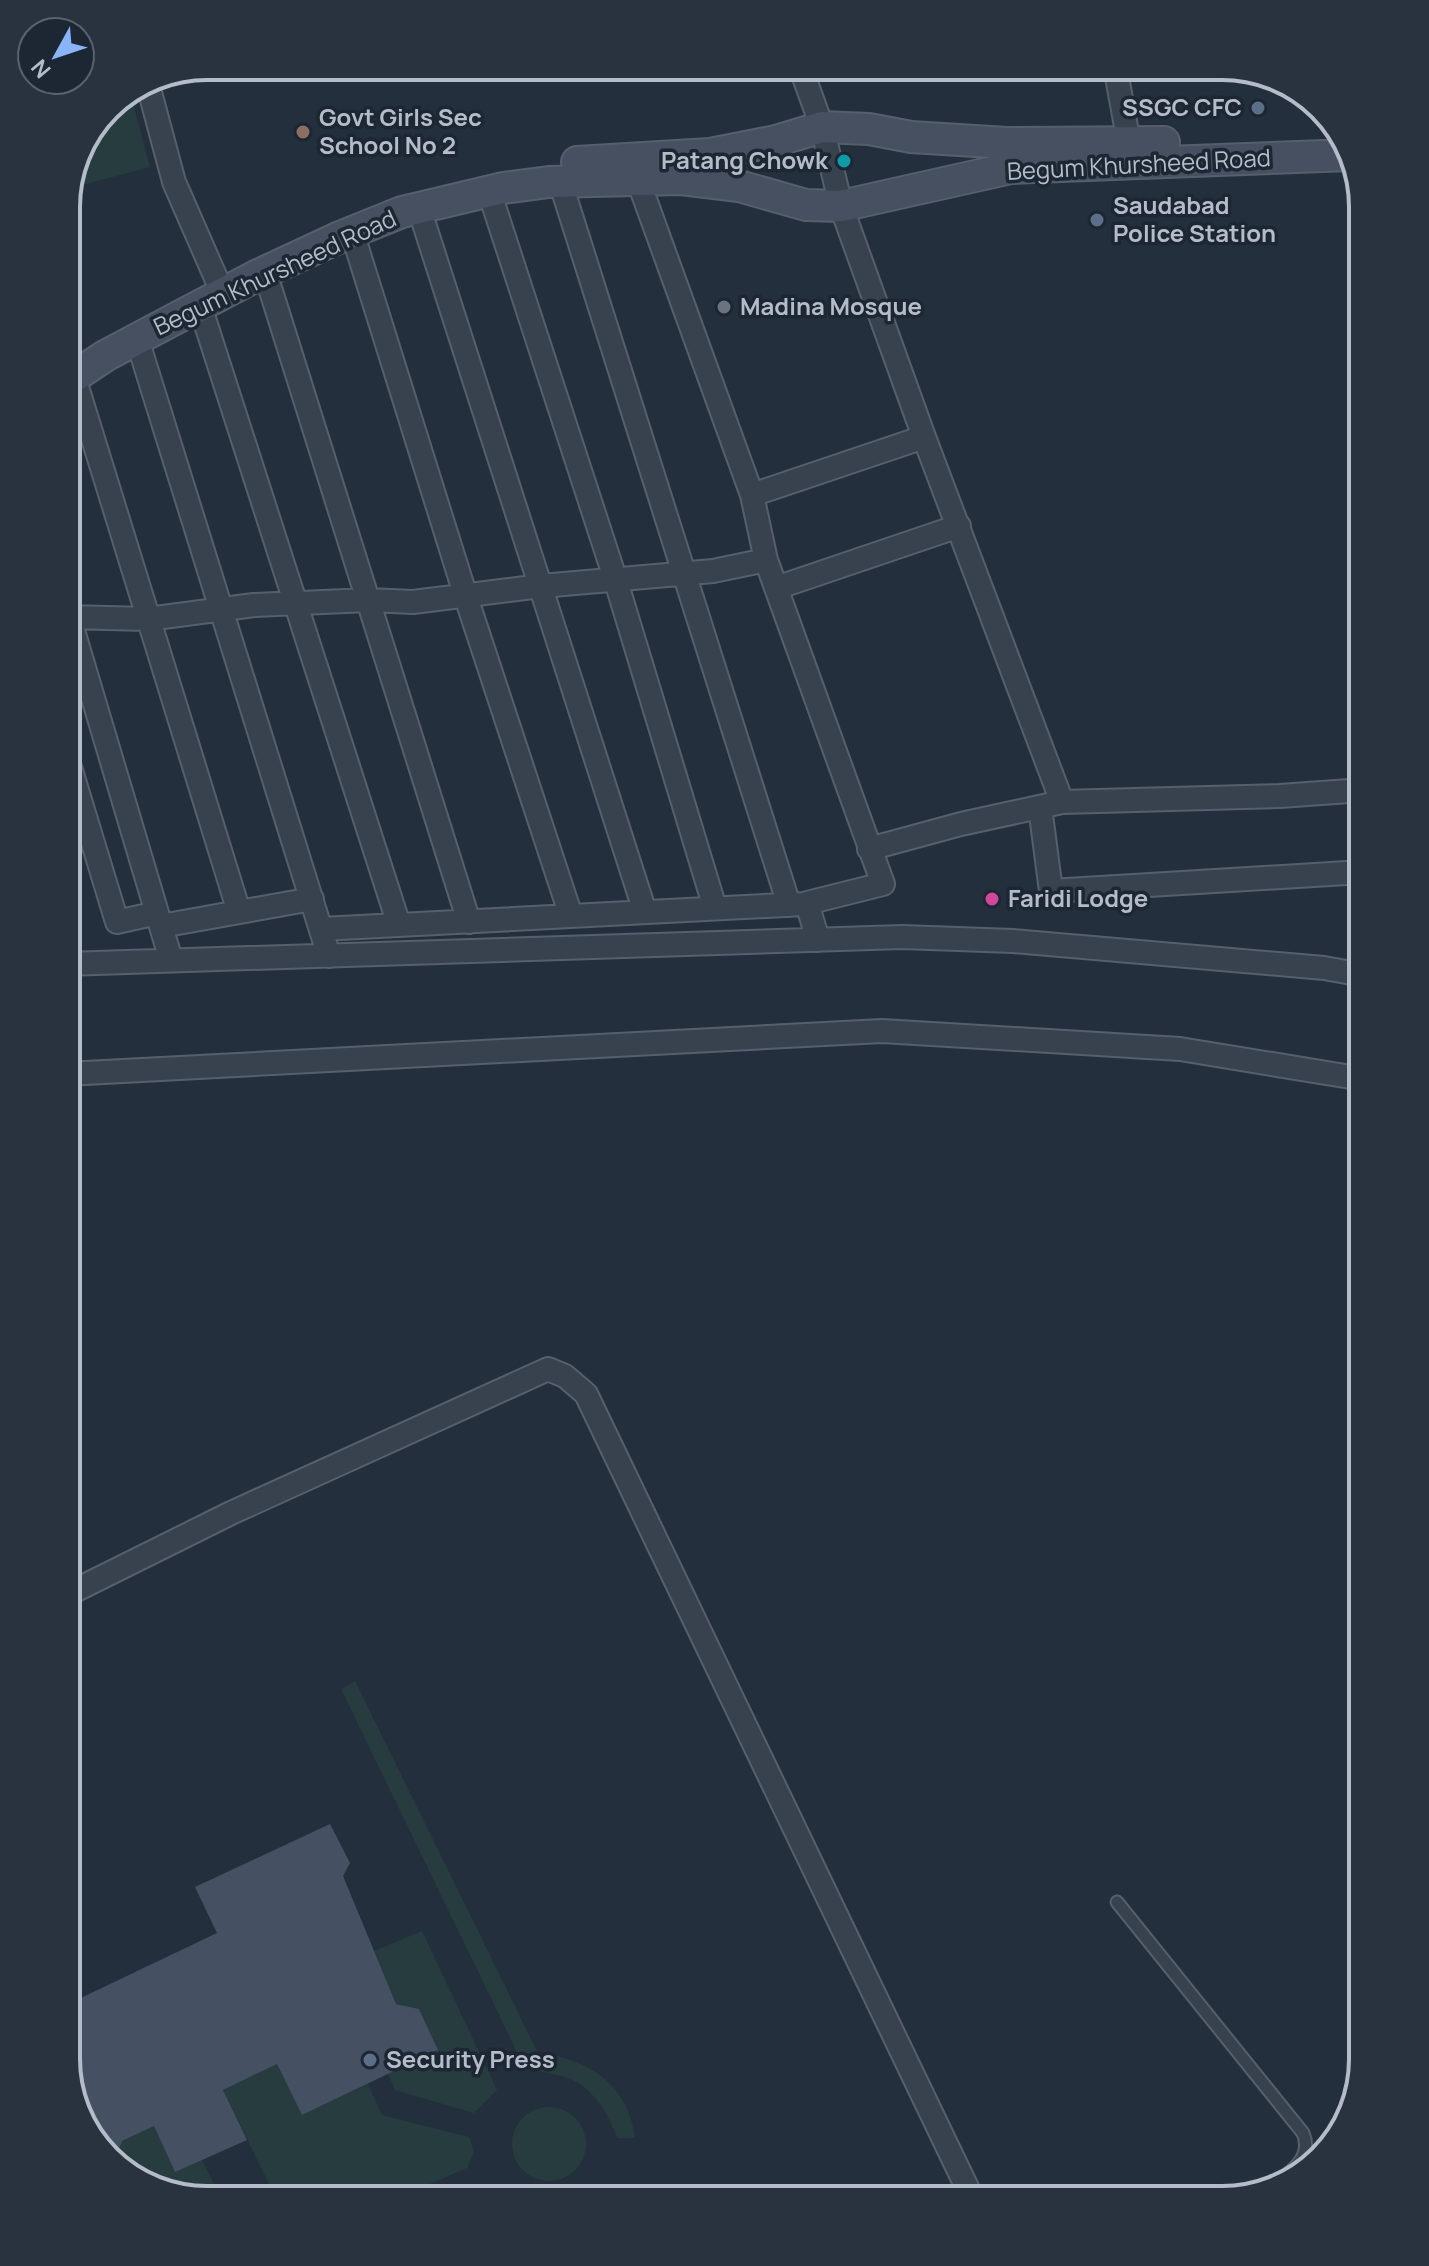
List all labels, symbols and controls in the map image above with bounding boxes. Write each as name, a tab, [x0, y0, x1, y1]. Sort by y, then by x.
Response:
north arrow	[16, 16, 96, 96]
text: N	[24, 53, 57, 85]
place label: SSGC CFC	[1122, 90, 1242, 123]
marker: SSGC CFC	[1249, 99, 1267, 117]
place label: Govt Girls Sec School No 2	[319, 100, 482, 161]
marker: Govt Girls Sec School No 2	[294, 123, 312, 141]
street label: Begum Khursheed Road	[1006, 140, 1272, 187]
place label: Patang Chowk	[661, 143, 829, 176]
marker: Patang Chowk	[835, 152, 853, 170]
place label: Saudabad Police Station	[1113, 188, 1276, 249]
street label: Begum Khursheed Road	[148, 201, 401, 342]
marker: Saudabad Police Station	[1088, 211, 1106, 229]
place label: Madina Mosque	[740, 289, 922, 322]
marker: Madina Mosque	[715, 298, 733, 316]
place label: Faridi Lodge	[1008, 881, 1148, 914]
marker: Faridi Lodge	[983, 890, 1001, 908]
place label: Security Press	[386, 2042, 555, 2075]
marker: Security Press	[361, 2051, 379, 2069]

